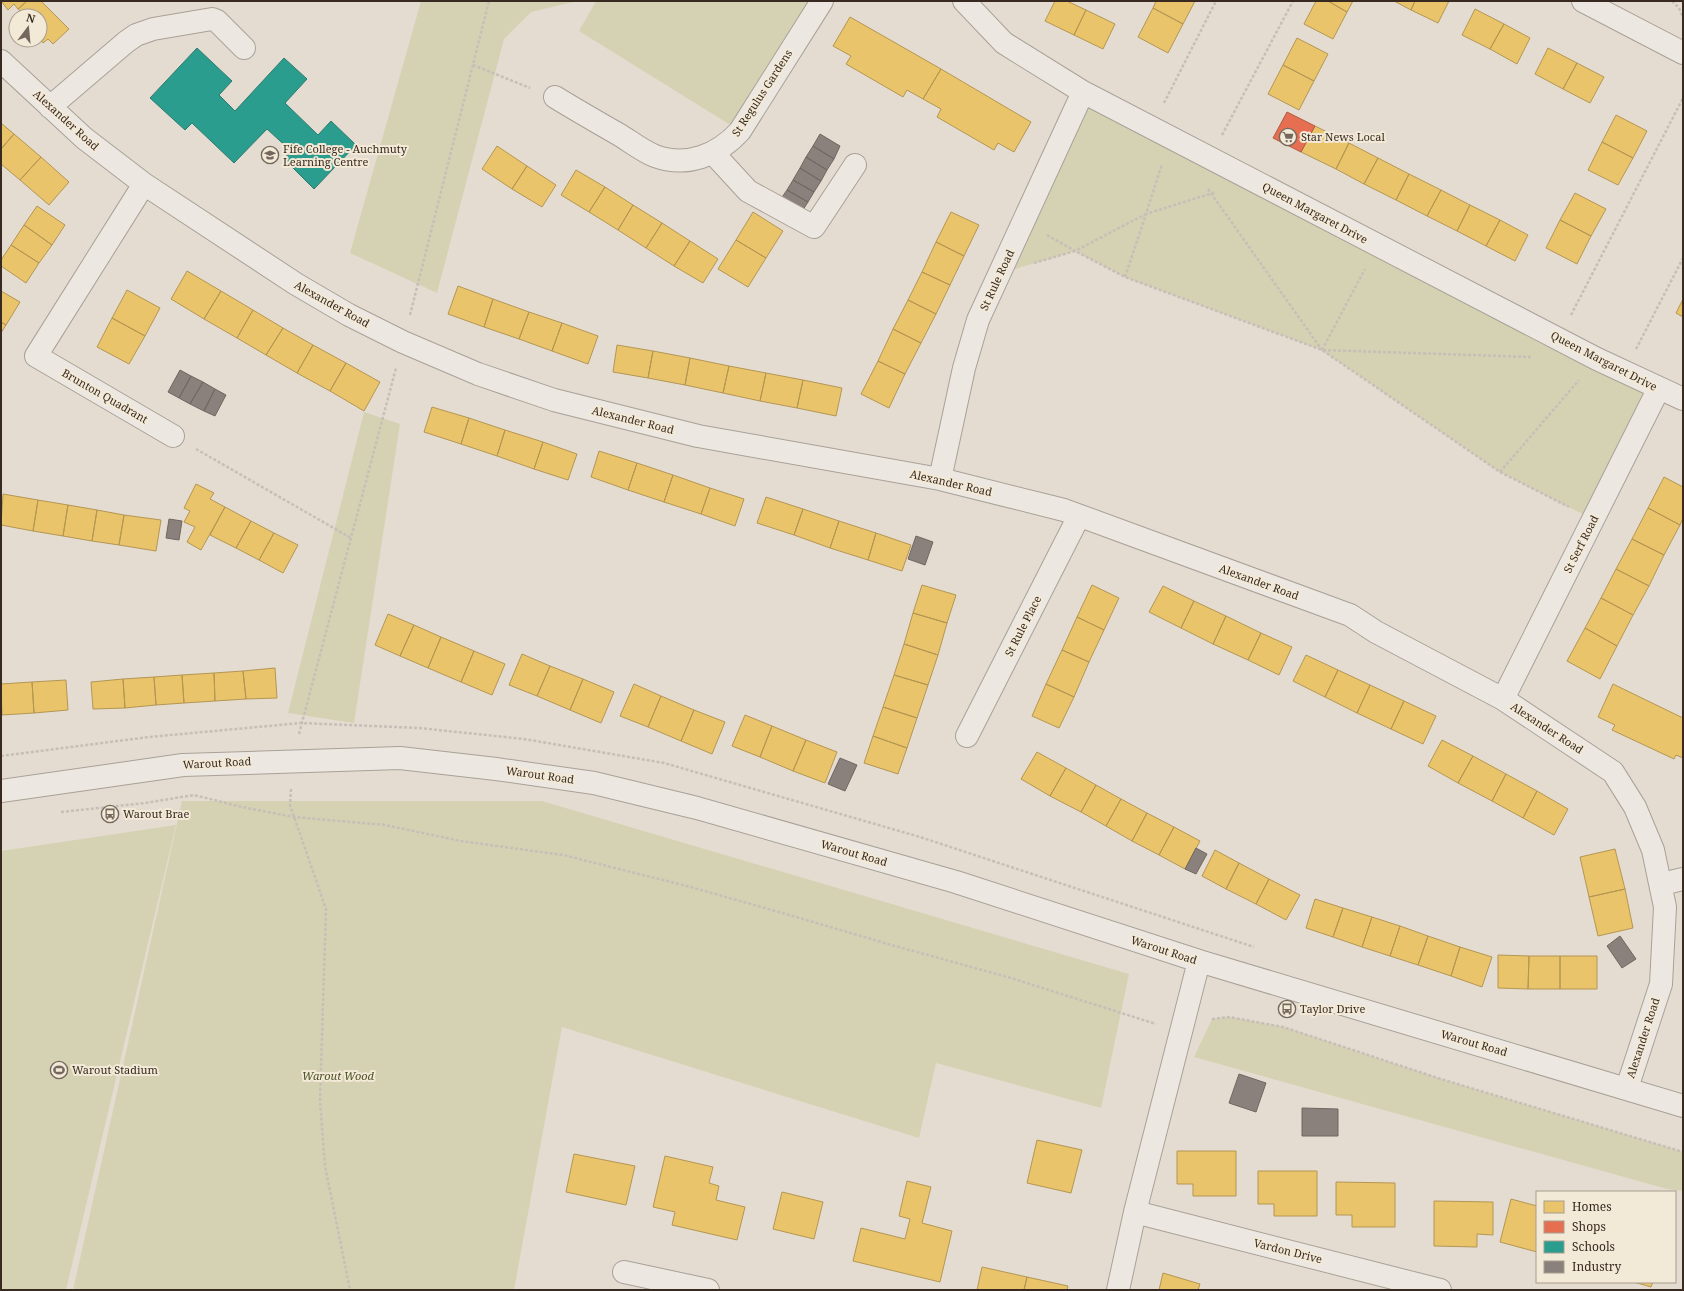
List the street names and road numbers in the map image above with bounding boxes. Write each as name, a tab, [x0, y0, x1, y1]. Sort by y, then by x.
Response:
street label: St Regulus Gardens	[728, 46, 795, 139]
street label: Alexander Road	[30, 86, 103, 153]
street label: Queen Margaret Drive	[1260, 178, 1371, 247]
street label: St Rule Road	[976, 247, 1017, 313]
street label: Alexander Road	[292, 277, 373, 331]
street label: Queen Margaret Drive	[1549, 327, 1660, 394]
street label: Brunton Quadrant	[60, 365, 151, 426]
street label: Alexander Road	[591, 402, 676, 437]
street label: Alexander Road	[909, 466, 994, 499]
street label: St Serf Road	[1560, 512, 1602, 575]
street label: Alexander Road	[1217, 560, 1301, 603]
street label: St Rule Place	[1001, 593, 1044, 659]
street label: Alexander Road	[1508, 698, 1587, 757]
street label: Warout Road	[182, 753, 252, 772]
street label: Warout Road	[505, 762, 575, 787]
street label: Warout Road	[819, 836, 889, 869]
street label: Warout Road	[1129, 932, 1199, 967]
street label: Alexander Road	[1622, 995, 1663, 1080]
street label: Warout Road	[1439, 1026, 1509, 1059]
street label: Vardon Drive	[1252, 1235, 1324, 1266]

